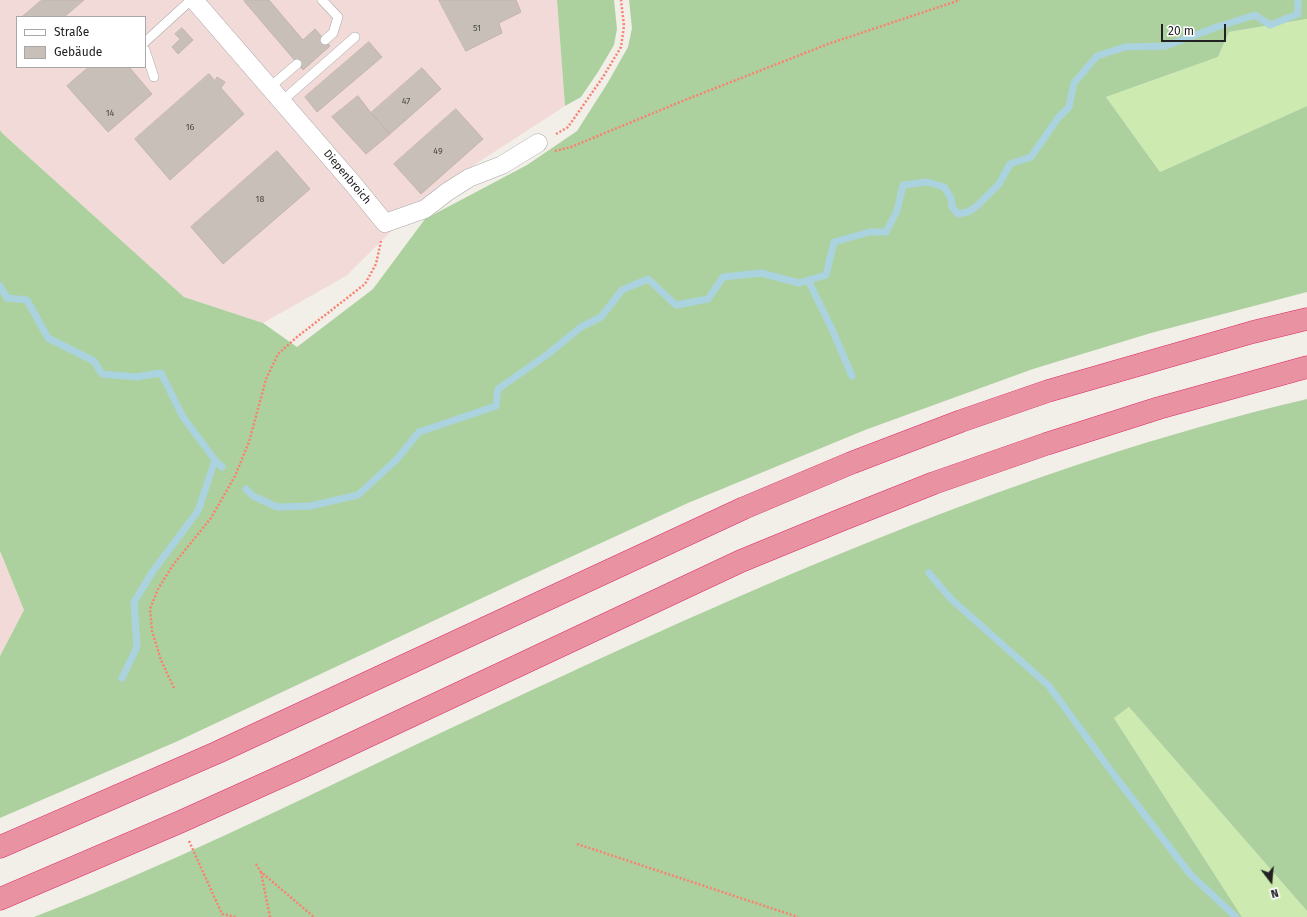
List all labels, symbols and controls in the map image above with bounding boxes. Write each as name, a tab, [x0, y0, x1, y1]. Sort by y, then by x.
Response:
legend	[16, 16, 146, 68]
scale bar	[1163, 16, 1228, 42]
house number: 51	[473, 23, 481, 33]
text: 20 m	[1168, 24, 1194, 38]
text: Straße	[54, 25, 89, 39]
text: Gebäude	[54, 45, 102, 59]
house number: 47	[402, 96, 410, 106]
house number: 14	[106, 108, 114, 118]
house number: 16	[186, 122, 194, 132]
house number: 49	[433, 146, 443, 156]
street label: Diepenbroich	[320, 147, 374, 207]
house number: 18	[256, 194, 264, 204]
north arrow	[1251, 861, 1291, 901]
text: N	[1269, 886, 1280, 900]

